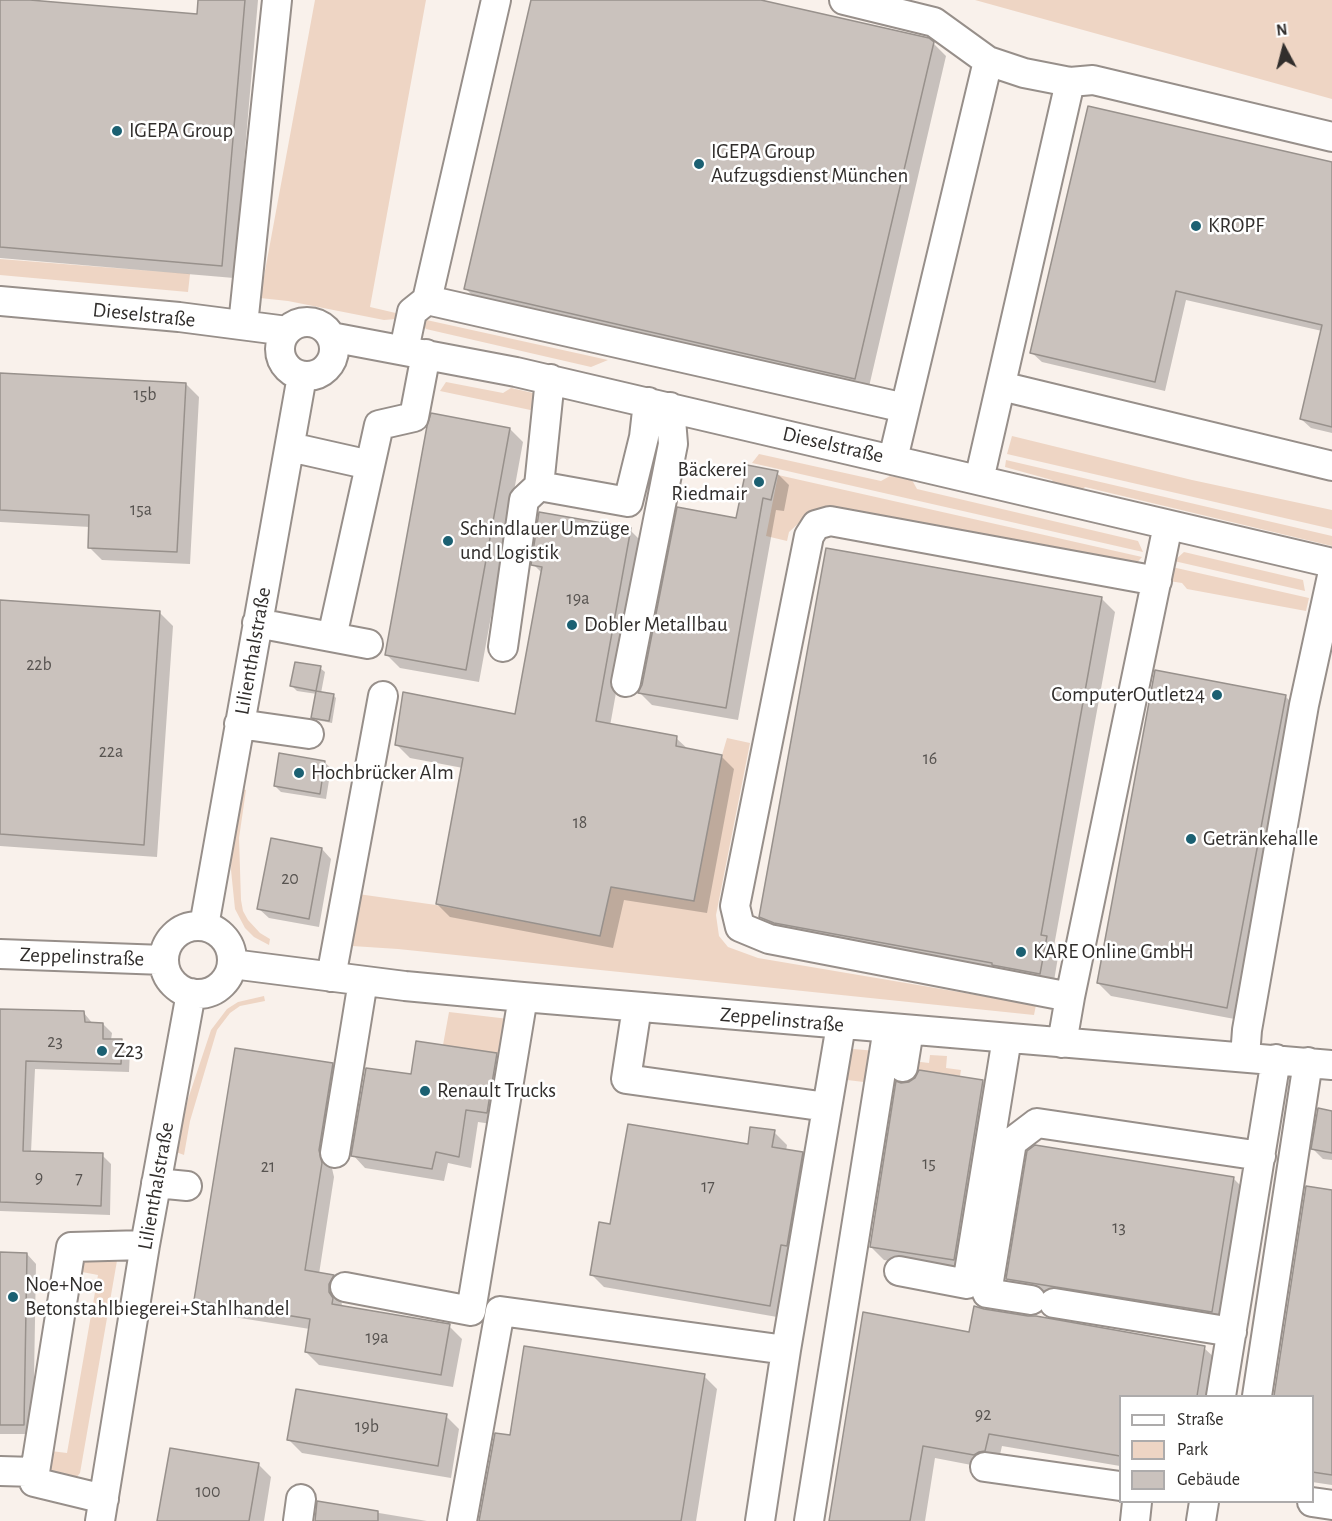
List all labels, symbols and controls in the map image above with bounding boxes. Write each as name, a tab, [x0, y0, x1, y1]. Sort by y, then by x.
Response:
north arrow	[1254, 18, 1314, 78]
text: N	[1275, 22, 1288, 39]
place label: IGEPA Group	[129, 118, 233, 144]
marker: IGEPA Group	[110, 124, 124, 138]
place label: IGEPA Group Aufzugsdienst München	[711, 139, 908, 189]
marker: IGEPA Group Aufzugsdienst München	[692, 157, 706, 171]
place label: KROPF	[1208, 213, 1264, 239]
marker: KROPF	[1189, 219, 1203, 233]
street label: Dieselstraße	[91, 297, 197, 333]
house number: 15b	[134, 384, 156, 406]
street label: Dieselstraße	[780, 421, 886, 469]
place label: Bäckerei Riedmair	[671, 457, 747, 507]
marker: Bäckerei Riedmair	[752, 475, 766, 489]
house number: 15a	[130, 499, 152, 521]
place label: Schindlauer Umzüge und Logistik	[460, 516, 630, 566]
marker: Schindlauer Umzüge und Logistik	[441, 534, 455, 548]
street label: Lilienthalstraße	[229, 585, 277, 717]
house number: 19a	[567, 588, 589, 610]
place label: Dobler Metallbau	[584, 612, 728, 638]
marker: Dobler Metallbau	[565, 618, 579, 632]
house number: 22b	[26, 654, 52, 676]
place label: ComputerOutlet24	[1051, 682, 1205, 708]
marker: ComputerOutlet24	[1210, 688, 1224, 702]
house number: 22a	[99, 741, 123, 763]
house number: 16	[923, 748, 937, 770]
place label: Hochbrücker Alm	[311, 760, 454, 786]
marker: Hochbrücker Alm	[292, 766, 306, 780]
house number: 18	[573, 812, 587, 834]
place label: Getränkehalle	[1203, 826, 1318, 852]
marker: Getränkehalle	[1184, 832, 1198, 846]
house number: 20	[281, 868, 299, 890]
place label: KARE Online GmbH	[1033, 939, 1194, 965]
street label: Zeppelinstraße	[19, 942, 145, 972]
marker: KARE Online GmbH	[1014, 945, 1028, 959]
street label: Zeppelinstraße	[719, 1002, 845, 1038]
house number: 23	[47, 1031, 63, 1053]
place label: Z23	[114, 1038, 143, 1064]
marker: Z23	[95, 1044, 109, 1058]
place label: Renault Trucks	[437, 1078, 556, 1104]
marker: Renault Trucks	[418, 1084, 432, 1098]
street label: Lilienthalstraße	[132, 1120, 180, 1252]
house number: 15	[922, 1153, 936, 1175]
house number: 21	[261, 1156, 275, 1178]
house number: 9	[35, 1167, 43, 1189]
house number: 7	[75, 1168, 83, 1190]
house number: 17	[701, 1176, 715, 1198]
house number: 13	[1112, 1217, 1126, 1239]
place label: Noe+Noe Betonstahlbiegerei+Stahlhandel	[25, 1272, 290, 1322]
marker: Noe+Noe Betonstahlbiegerei+Stahlhandel	[6, 1290, 20, 1304]
house number: 19a	[366, 1327, 388, 1349]
legend	[1119, 1395, 1314, 1503]
house number: 92	[975, 1404, 991, 1426]
text: Straße	[1177, 1411, 1223, 1429]
house number: 19b	[355, 1416, 379, 1438]
text: Park	[1177, 1441, 1208, 1459]
text: Gebäude	[1177, 1471, 1240, 1489]
house number: 100	[195, 1481, 221, 1503]

